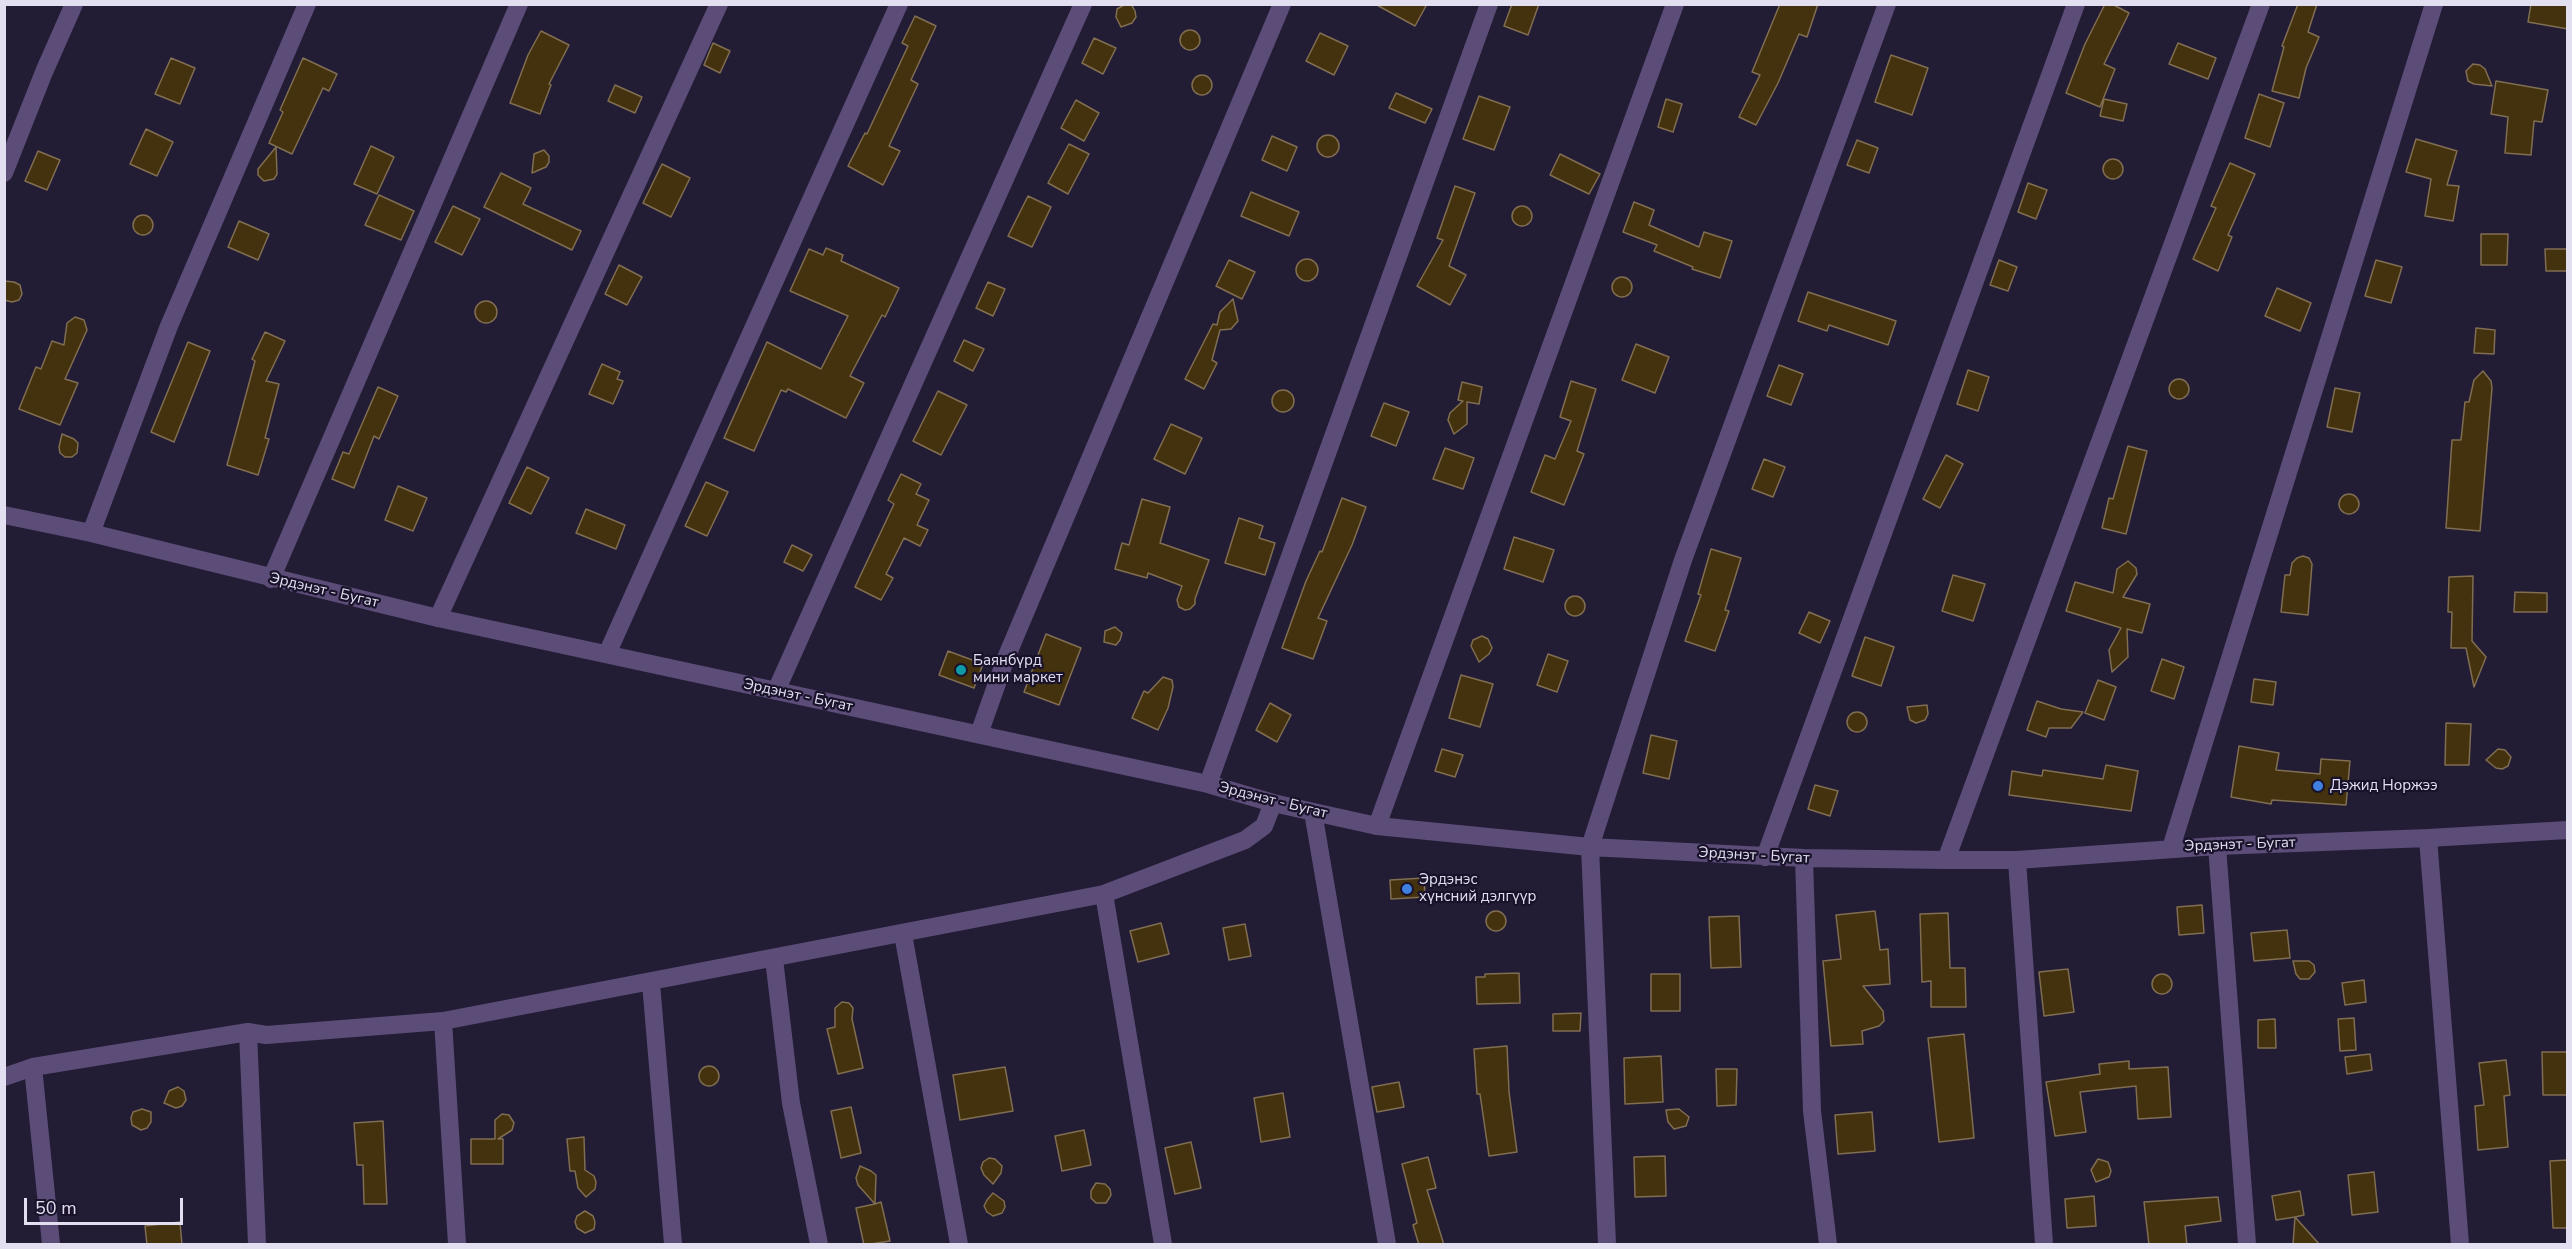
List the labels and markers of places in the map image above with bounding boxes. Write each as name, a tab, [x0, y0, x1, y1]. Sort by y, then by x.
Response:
place label: Баянбүрд мини маркет	[973, 652, 1063, 687]
marker: Баянбүрд мини маркет	[954, 663, 968, 677]
place label: Дэжид Норжээ	[2330, 777, 2438, 795]
marker: Дэжид Норжээ	[2311, 779, 2325, 793]
place label: Эрдэнэс хүнсний дэлгүүр	[1419, 871, 1536, 906]
marker: Эрдэнэс хүнсний дэлгүүр	[1400, 882, 1414, 896]

